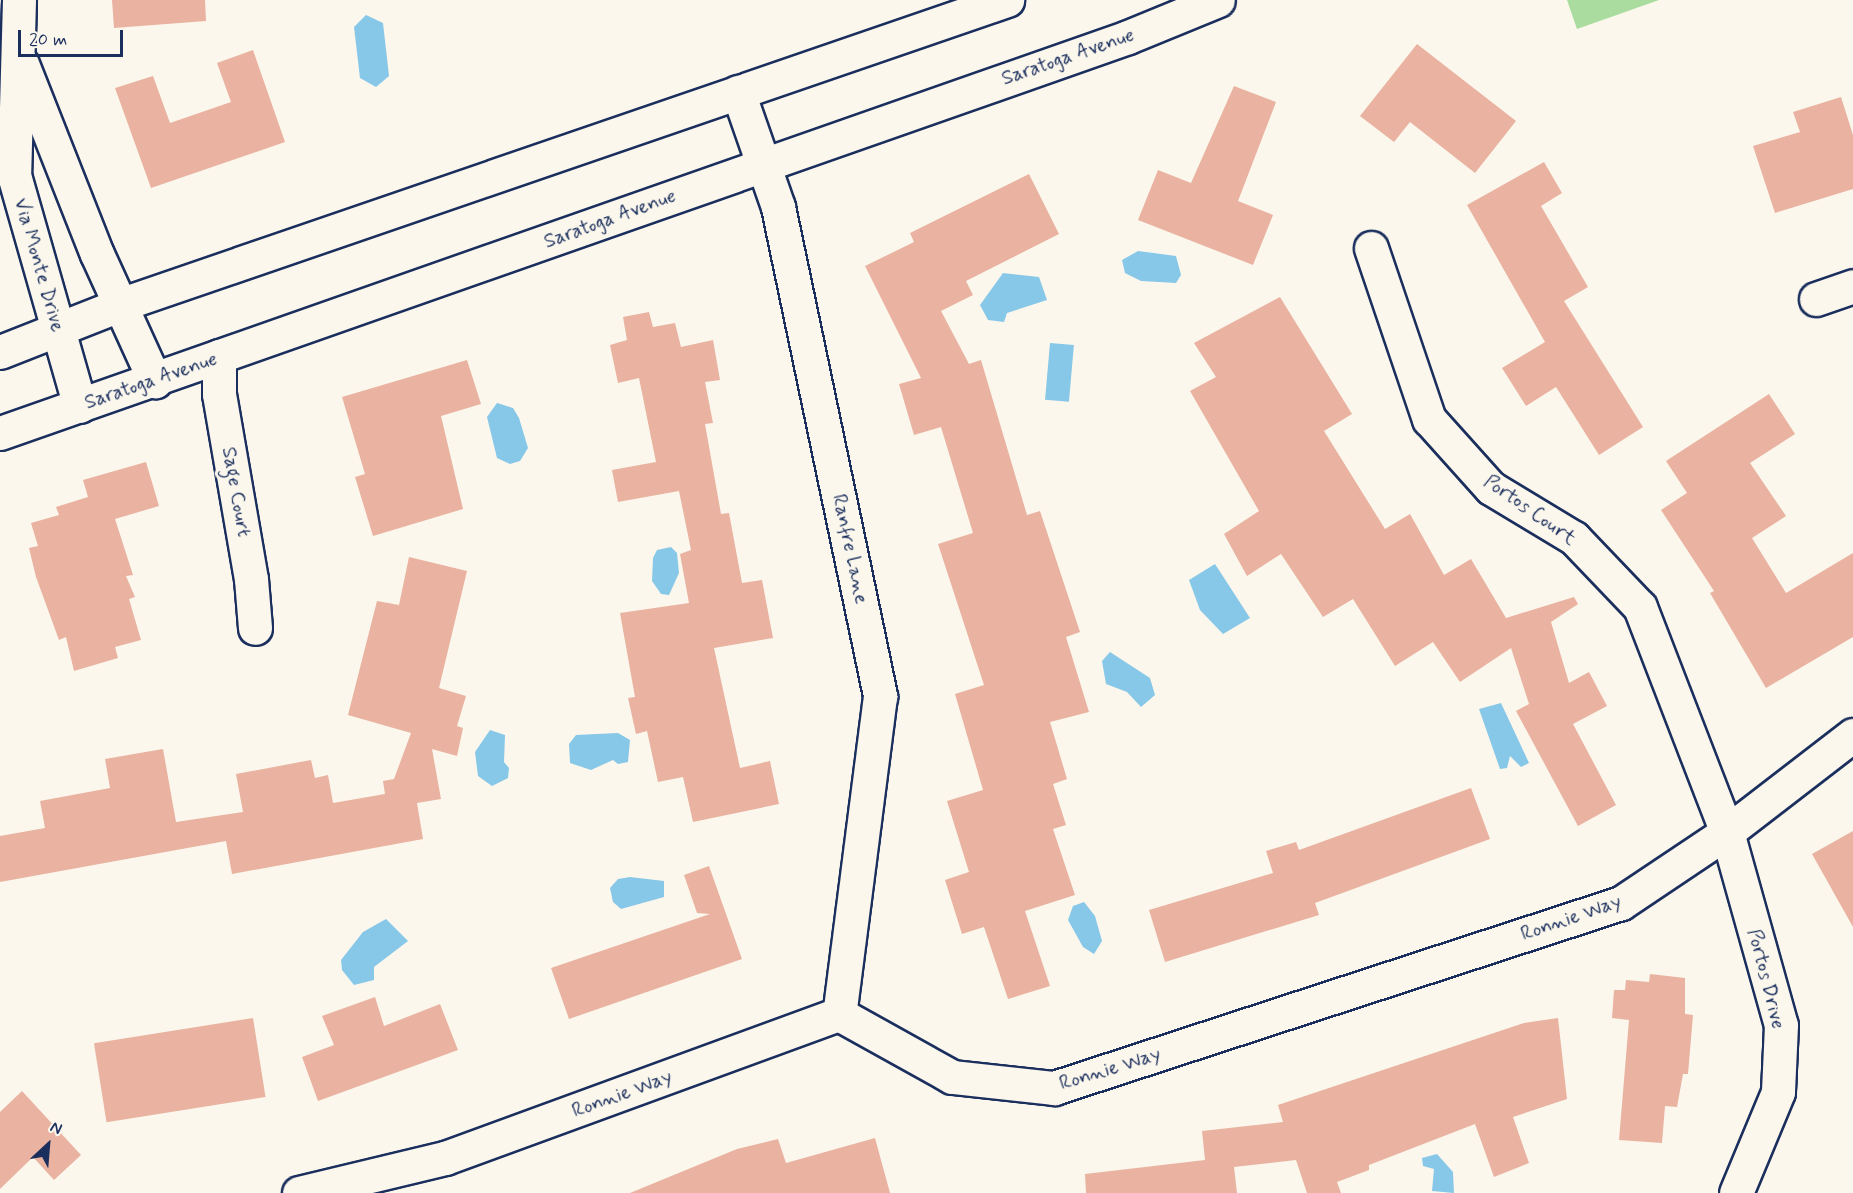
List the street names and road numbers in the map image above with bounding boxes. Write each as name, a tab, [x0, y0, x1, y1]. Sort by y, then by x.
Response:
street label: Saratoga Avenue	[997, 23, 1139, 91]
street label: Saratoga Avenue	[540, 184, 680, 254]
street label: Via Monte Drive	[8, 196, 70, 334]
street label: Saratoga Avenue	[80, 347, 222, 415]
street label: Sage Court	[216, 444, 256, 540]
street label: Portos Court	[1480, 470, 1580, 550]
street label: Ranfre Lane	[827, 494, 873, 604]
street label: Ronnie Way	[1518, 890, 1624, 946]
street label: Portos Drive	[1742, 927, 1790, 1031]
street label: Ronnie Way	[1056, 1042, 1164, 1096]
street label: Ronnie Way	[569, 1065, 675, 1123]

